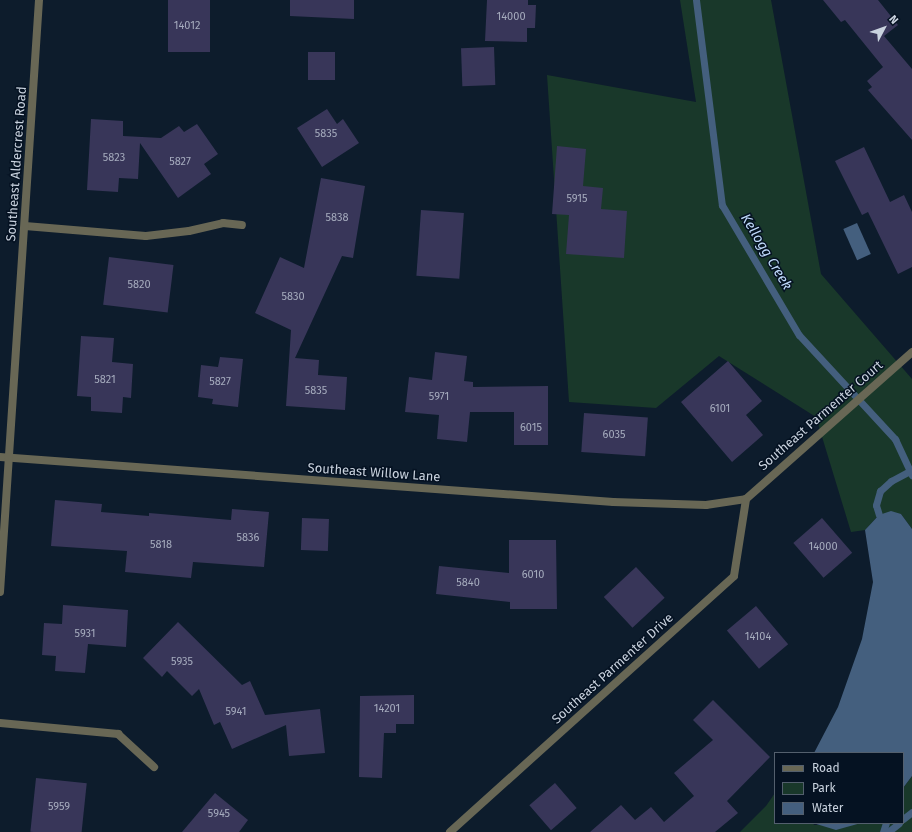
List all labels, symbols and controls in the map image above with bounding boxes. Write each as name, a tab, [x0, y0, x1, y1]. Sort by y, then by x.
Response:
north arrow	[864, 8, 904, 48]
house number: 14000	[496, 10, 526, 24]
text: N	[886, 13, 901, 27]
house number: 14012	[174, 19, 200, 33]
street label: Southeast Aldercrest Road	[4, 86, 30, 242]
house number: 5835	[315, 127, 337, 141]
house number: 5823	[103, 151, 125, 165]
house number: 5827	[169, 155, 191, 169]
house number: 5915	[566, 192, 588, 206]
house number: 5838	[325, 211, 349, 225]
water label: Kellogg Creek	[737, 211, 795, 293]
house number: 5820	[127, 278, 151, 292]
house number: 5830	[281, 290, 305, 304]
street label: Southeast Parmenter Court	[756, 358, 886, 474]
house number: 5821	[94, 373, 116, 387]
house number: 5827	[209, 375, 231, 389]
house number: 5835	[305, 384, 327, 398]
house number: 5971	[429, 390, 449, 404]
house number: 6101	[710, 402, 730, 416]
house number: 6015	[520, 421, 542, 435]
house number: 6035	[603, 428, 625, 442]
street label: Southeast Willow Lane	[307, 461, 441, 485]
house number: 5836	[237, 531, 259, 545]
house number: 5818	[150, 538, 172, 552]
house number: 14000	[808, 540, 838, 554]
house number: 6010	[522, 568, 544, 582]
house number: 5840	[456, 576, 480, 590]
street label: Southeast Parmenter Drive	[549, 610, 677, 728]
house number: 5931	[75, 627, 95, 641]
house number: 14104	[745, 630, 771, 644]
house number: 5935	[171, 655, 193, 669]
house number: 14201	[374, 702, 400, 716]
house number: 5941	[226, 705, 246, 719]
legend	[774, 752, 904, 824]
text: Road	[812, 761, 840, 775]
text: Park	[812, 781, 836, 795]
house number: 5959	[48, 800, 70, 814]
text: Water	[812, 801, 843, 815]
house number: 5945	[208, 807, 230, 821]

